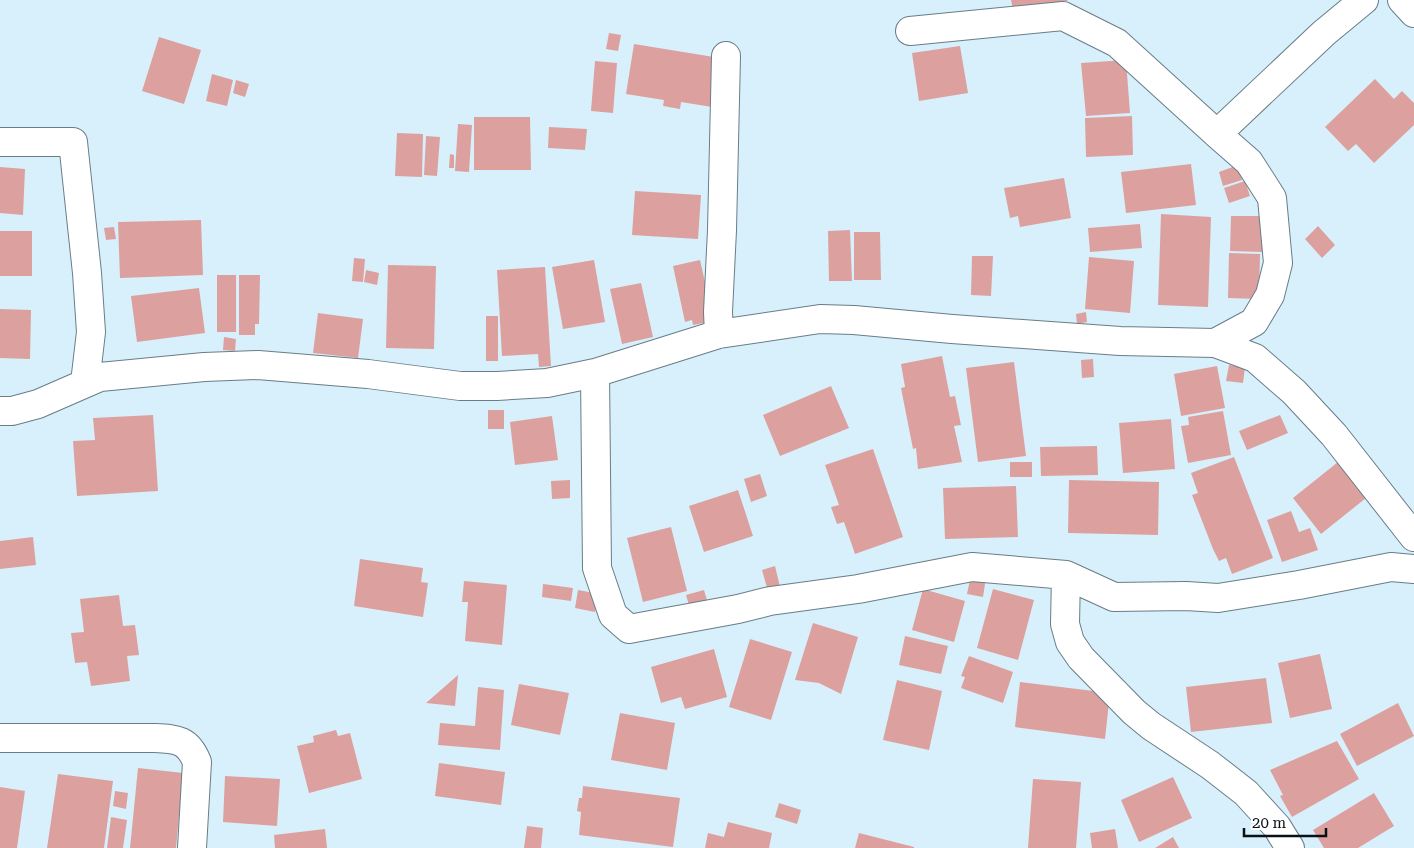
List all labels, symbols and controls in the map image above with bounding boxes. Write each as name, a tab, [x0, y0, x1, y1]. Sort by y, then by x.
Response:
scale bar	[1244, 806, 1326, 838]
text: 20 m	[1252, 814, 1287, 832]

